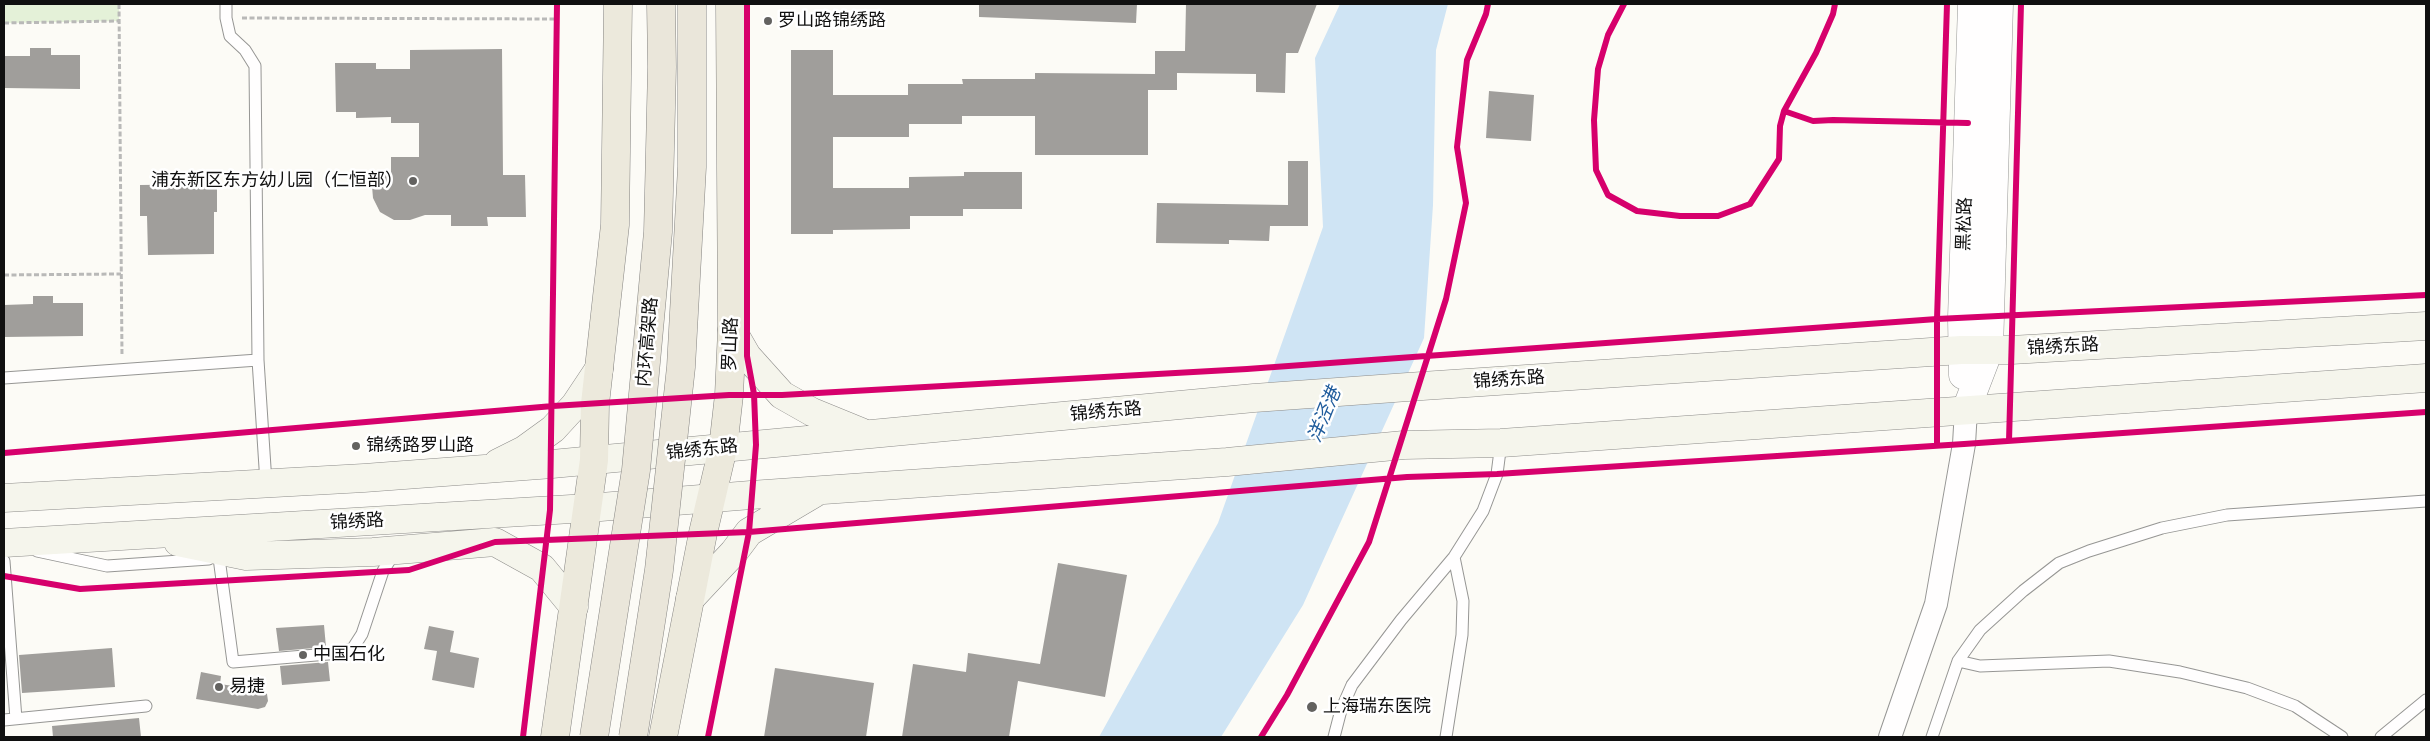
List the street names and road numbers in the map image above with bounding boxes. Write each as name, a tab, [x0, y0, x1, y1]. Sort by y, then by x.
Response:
street label: 黑松路	[1953, 197, 1977, 251]
street label: 内环高架路	[633, 296, 663, 388]
street label: 罗山路	[719, 317, 743, 371]
street label: 锦绣东路	[2026, 334, 2100, 360]
street label: 锦绣东路	[1472, 367, 1546, 393]
street label: 锦绣东路	[1069, 398, 1143, 426]
street label: 锦绣东路	[665, 435, 739, 465]
street label: 锦绣路	[329, 510, 385, 534]

